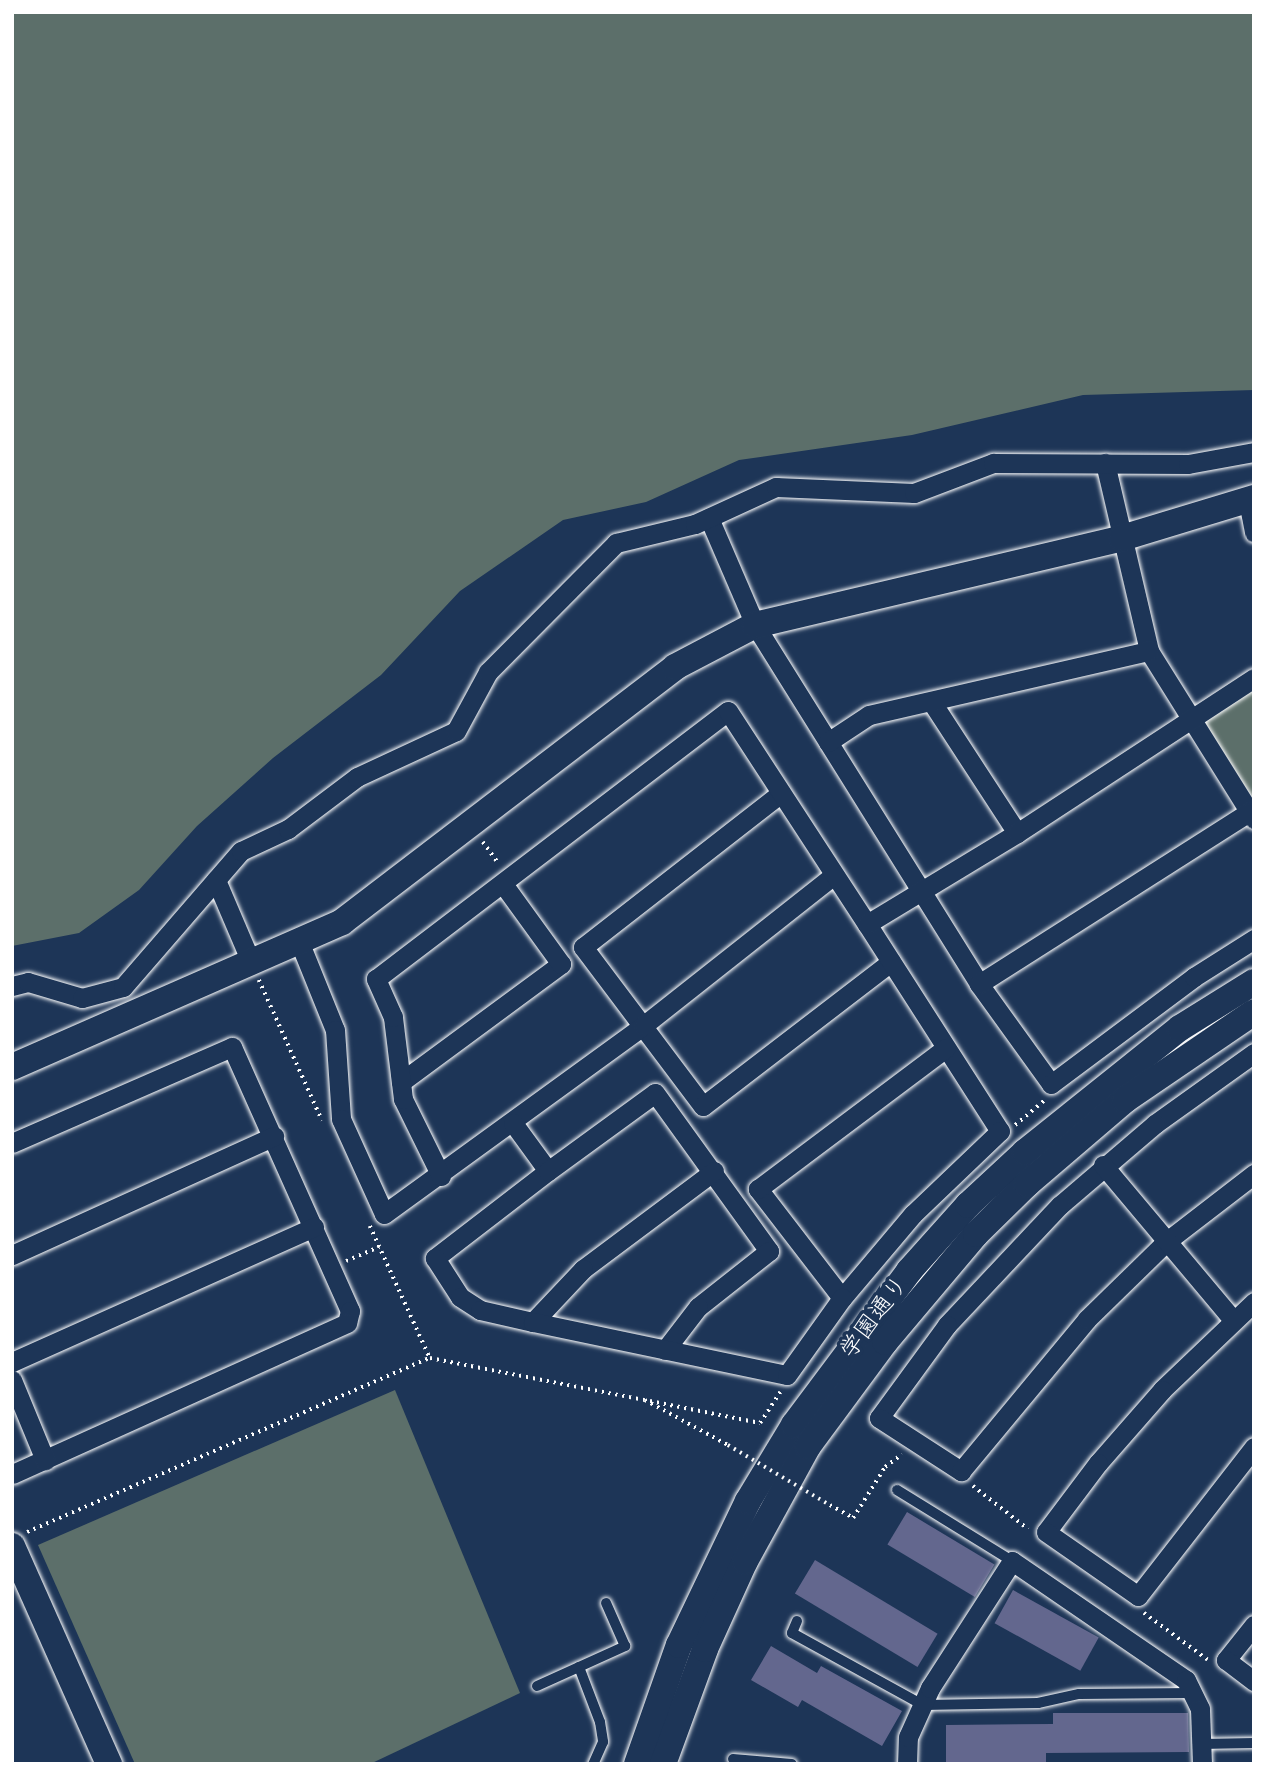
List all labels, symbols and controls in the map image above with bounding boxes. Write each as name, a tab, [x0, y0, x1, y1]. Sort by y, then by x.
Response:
street label: 学園通り	[834, 1270, 914, 1364]

